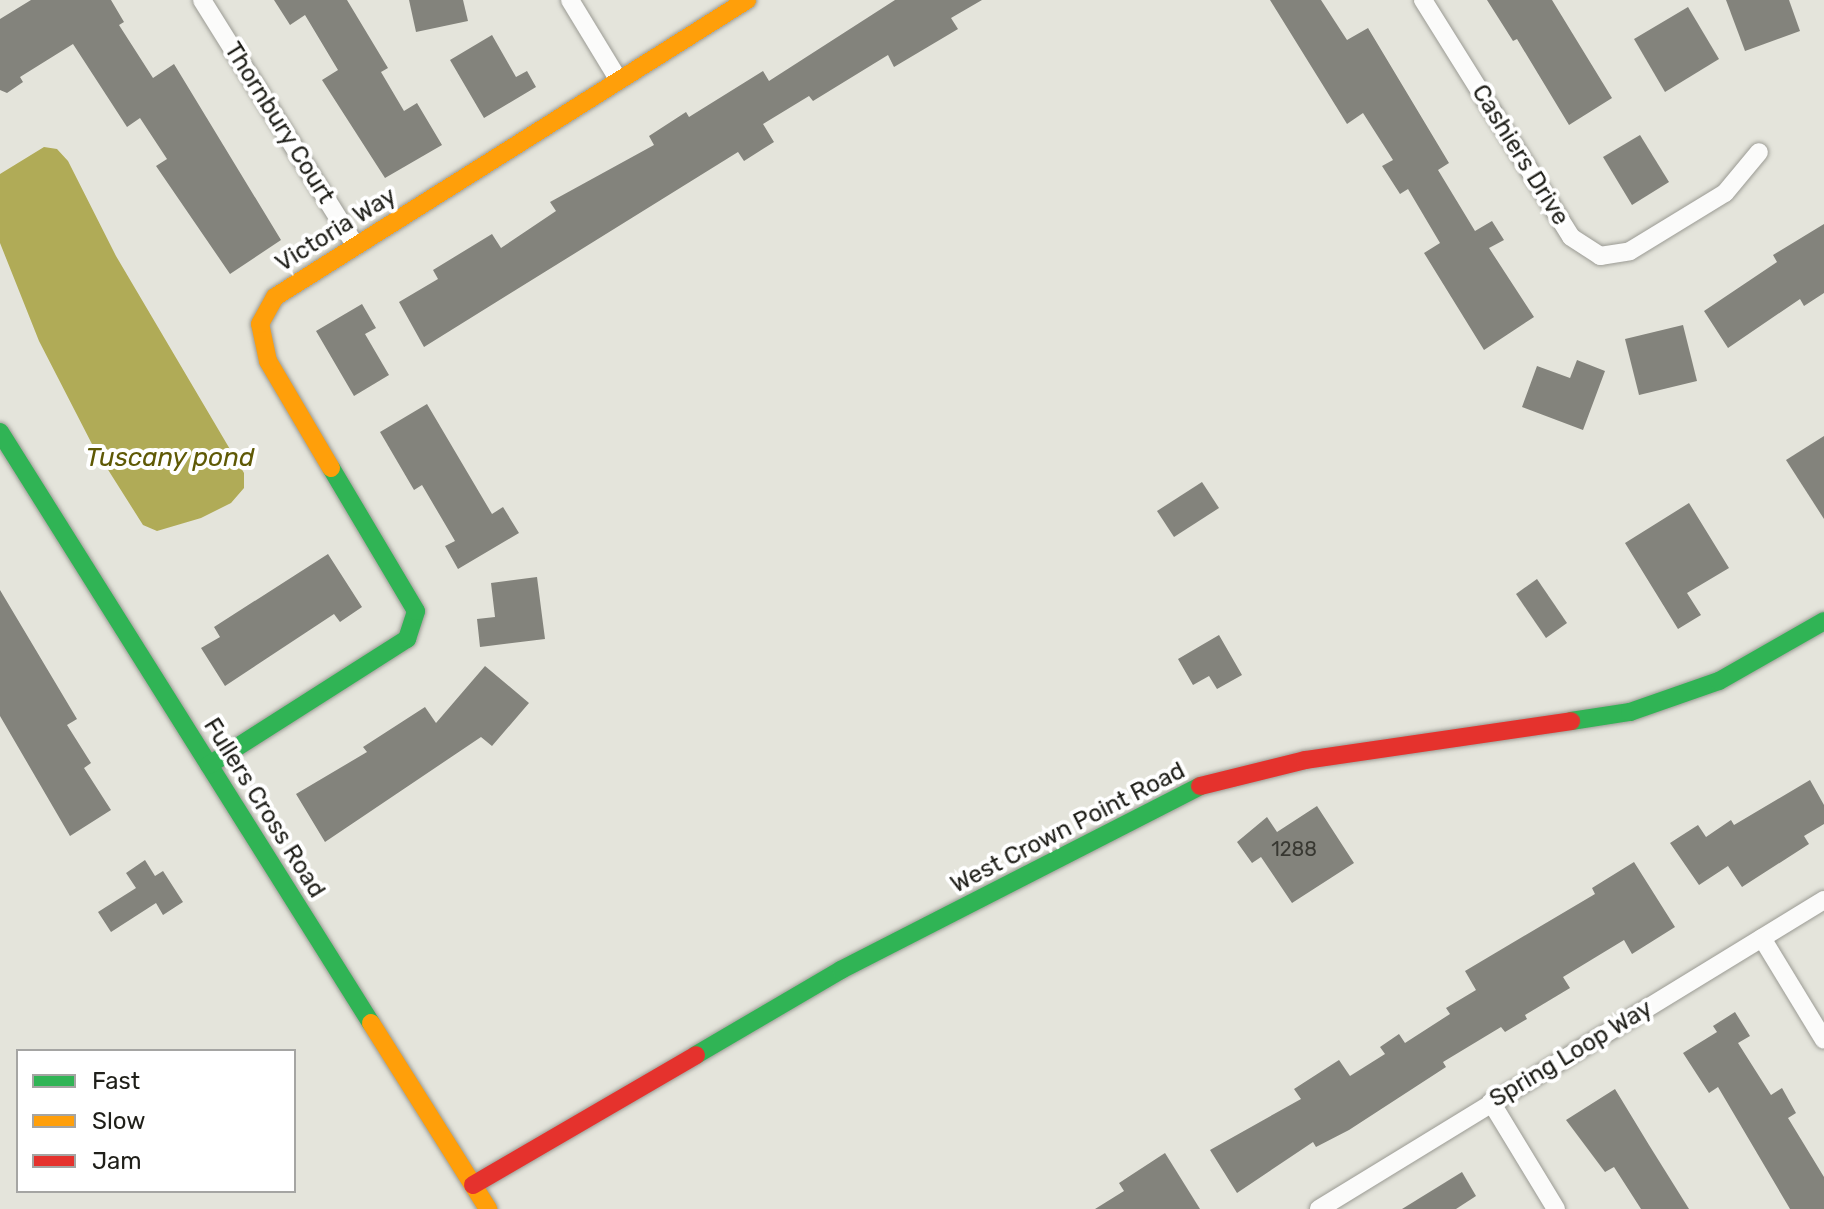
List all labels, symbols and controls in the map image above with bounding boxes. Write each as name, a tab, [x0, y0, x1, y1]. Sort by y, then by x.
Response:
street label: Thornbury Court	[218, 37, 340, 209]
street label: Cashiers Drive	[1465, 79, 1575, 231]
street label: Victoria Way	[270, 182, 402, 278]
water label: Tuscany pond	[85, 442, 255, 474]
street label: Fullers Cross Road	[197, 713, 331, 903]
street label: West Crown Point Road	[946, 756, 1190, 900]
house number: 1288	[1271, 837, 1317, 861]
street label: Spring Loop Way	[1484, 994, 1658, 1114]
legend	[16, 1049, 296, 1193]
text: Fast	[92, 1067, 140, 1095]
text: Slow	[92, 1107, 145, 1135]
text: Jam	[92, 1147, 142, 1175]

